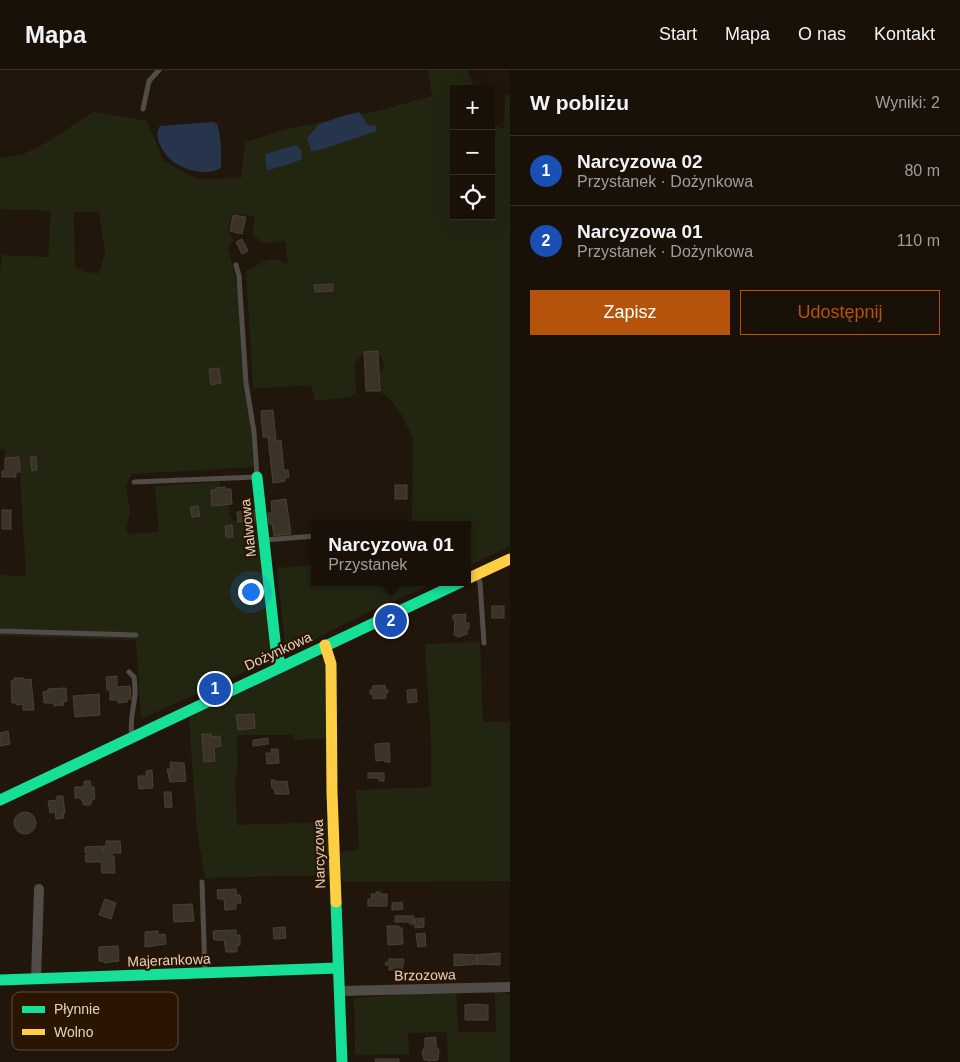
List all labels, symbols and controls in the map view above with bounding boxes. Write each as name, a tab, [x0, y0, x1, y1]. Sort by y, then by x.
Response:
text: Mapa	[25, 21, 86, 48]
text: Start	[659, 24, 697, 44]
text: Mapa	[725, 24, 770, 44]
text: O nas	[798, 24, 846, 44]
text: Kontakt	[874, 24, 935, 44]
map controls	[450, 85, 495, 220]
button: +	[450, 85, 495, 130]
text: W pobliżu	[530, 91, 629, 114]
text: Wyniki: 2	[875, 94, 940, 111]
button: −	[450, 130, 495, 175]
text: Narcyzowa 02	[577, 151, 703, 172]
text: 1	[542, 162, 550, 179]
text: 80 m	[904, 162, 940, 179]
text: Przystanek · Dożynkowa	[577, 173, 753, 190]
button: locate	[450, 175, 495, 220]
text: Narcyzowa 01	[577, 221, 703, 242]
text: 2	[542, 232, 550, 249]
text: 110 m	[897, 232, 940, 249]
text: Przystanek · Dożynkowa	[577, 243, 753, 260]
button: Zapisz	[530, 290, 730, 335]
button: Udostępnij	[740, 290, 940, 335]
street label: Malwowa	[237, 498, 259, 558]
popup	[311, 521, 471, 586]
text: Narcyzowa 01	[328, 534, 454, 555]
text: Przystanek	[328, 556, 407, 573]
your location	[238, 579, 264, 605]
pin: 2	[375, 602, 407, 640]
street label: Dożynkowa	[242, 628, 314, 674]
pin: 1	[199, 670, 231, 708]
street label: Narcyzowa	[310, 819, 328, 889]
street label: Majerankowa	[127, 951, 211, 969]
street label: Brzozowa	[394, 966, 456, 984]
legend	[12, 992, 178, 1050]
text: Płynnie	[54, 1001, 100, 1017]
text: Wolno	[54, 1024, 94, 1040]

